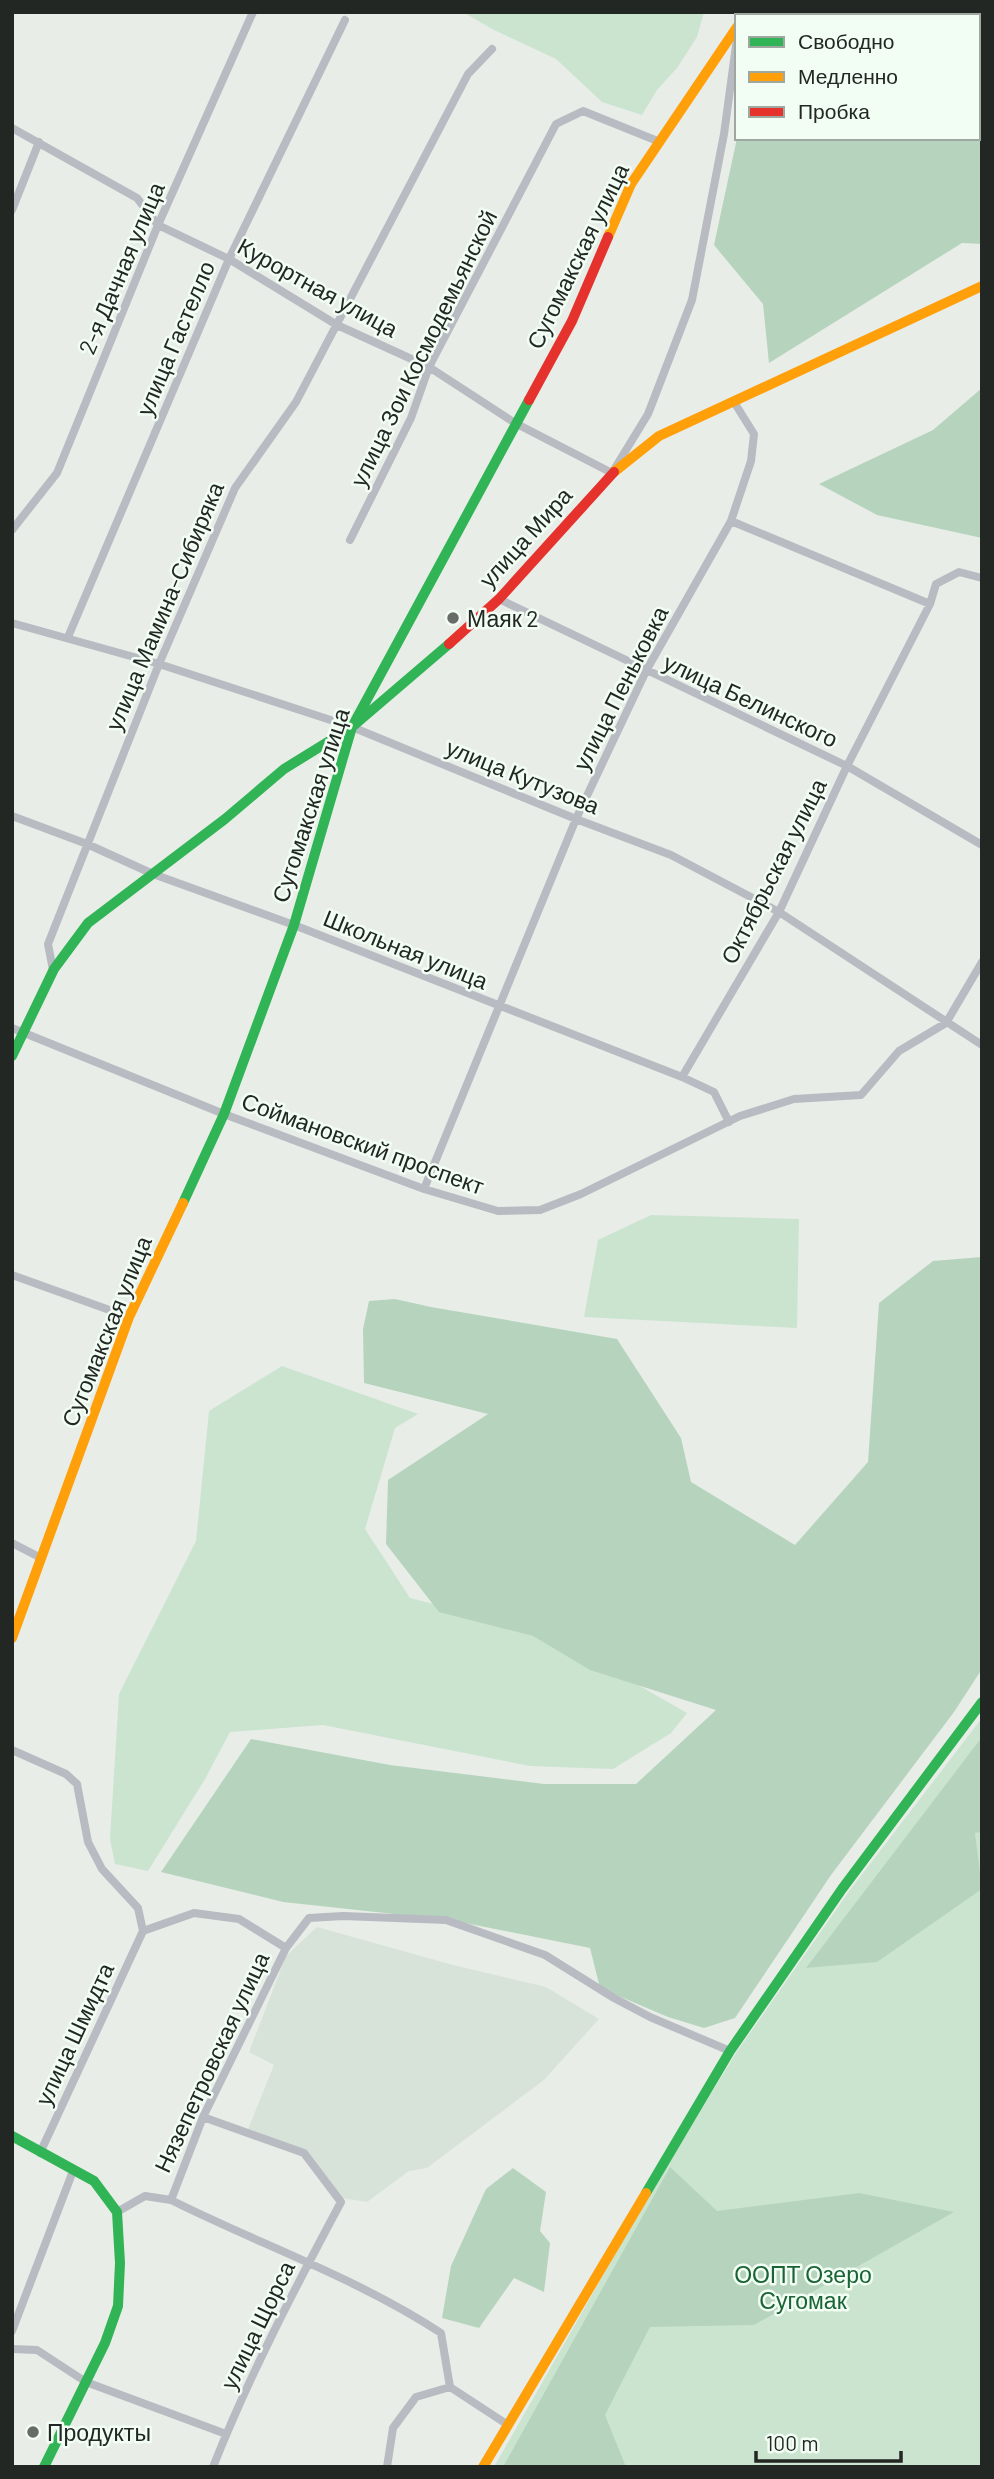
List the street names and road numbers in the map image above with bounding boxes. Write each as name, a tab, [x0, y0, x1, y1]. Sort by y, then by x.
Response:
street label: Сугомакская улица	[520, 159, 634, 353]
street label: 2-я Дачная улица	[72, 178, 170, 358]
street label: улица Зои Космодемьянской	[344, 205, 502, 491]
street label: Курортная улица	[233, 231, 403, 343]
street label: улица Гастелло	[130, 256, 220, 420]
street label: улица Мамина-Сибиряка	[99, 477, 229, 734]
street label: улица Мира	[473, 481, 578, 593]
street label: улица Пеньковка	[567, 601, 674, 775]
street label: улица Белинского	[659, 647, 843, 753]
street label: Сугомакская улица	[265, 704, 355, 906]
street label: улица Кутузова	[442, 733, 604, 820]
street label: Октябрьская улица	[714, 773, 832, 968]
street label: Школьная улица	[320, 903, 492, 995]
street label: Соймановский проспект	[238, 1086, 488, 1200]
street label: Сугомакская улица	[55, 1232, 157, 1430]
street label: Нязепетровская улица	[148, 1947, 274, 2177]
street label: улица Шмидта	[29, 1958, 119, 2110]
street label: улица Щорса	[214, 2256, 300, 2394]

